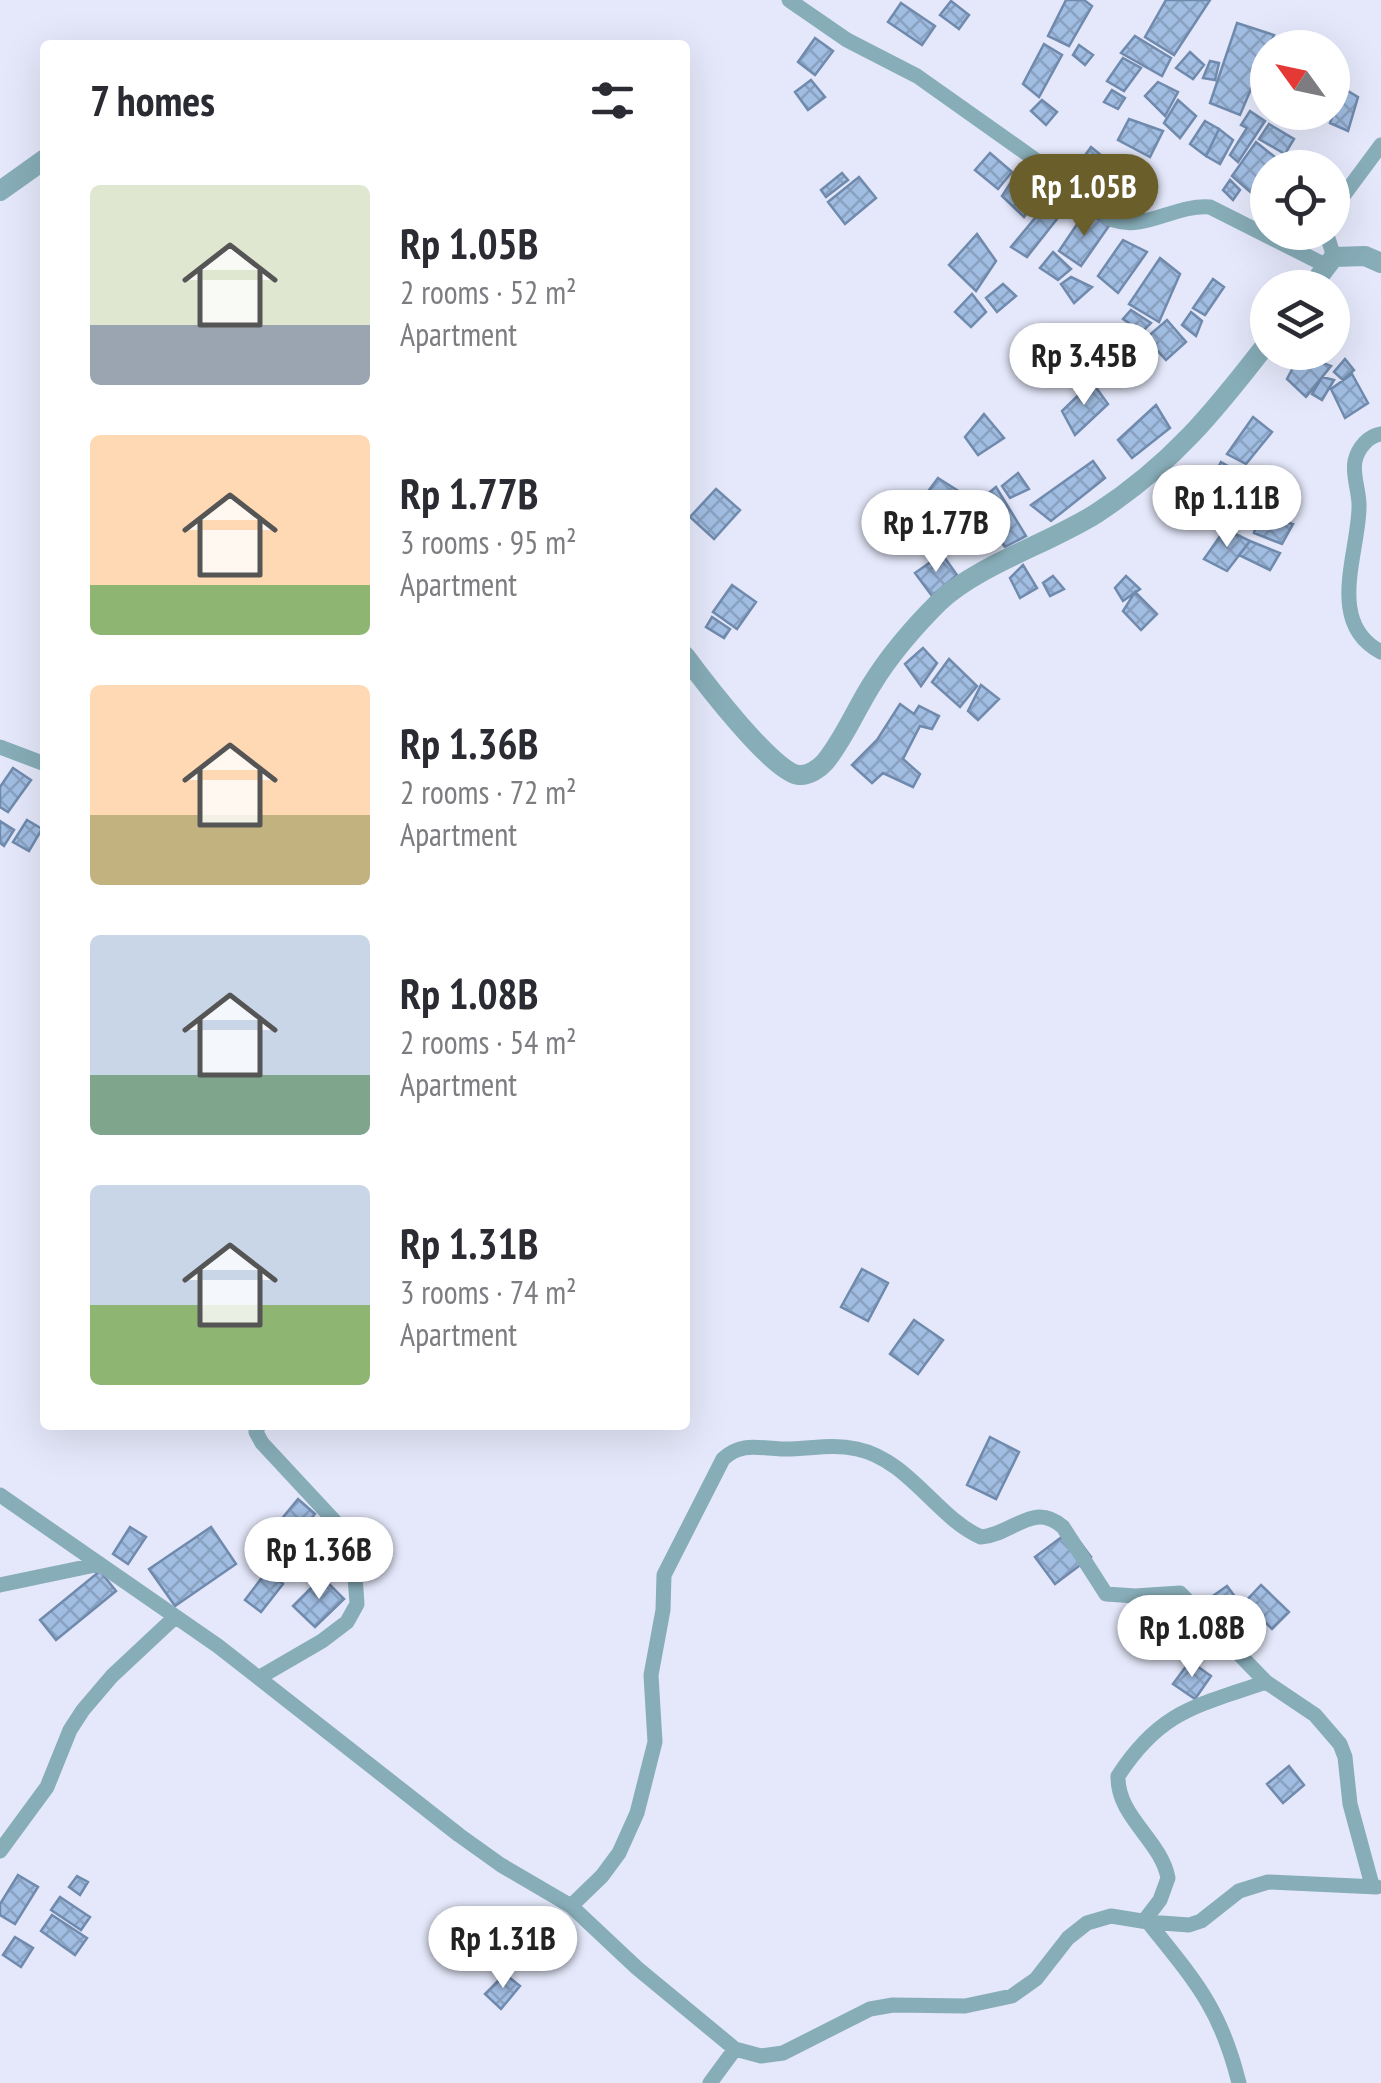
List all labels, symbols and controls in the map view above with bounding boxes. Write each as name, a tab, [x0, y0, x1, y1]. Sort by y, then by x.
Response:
north arrow	[1250, 30, 1350, 130]
map controls	[1250, 30, 1350, 370]
text: 7 homes	[90, 73, 215, 128]
icon: filters	[585, 73, 640, 128]
button: locate	[1250, 150, 1350, 250]
pin: Rp 1.05B	[981, 154, 1187, 239]
text: Rp 1.05B	[1031, 165, 1137, 207]
text: Rp 1.05B	[400, 216, 538, 271]
icon: home	[170, 225, 290, 345]
button: layers	[1250, 270, 1350, 370]
text: 2 rooms · 52 m²	[400, 271, 577, 313]
text: Apartment	[400, 313, 517, 355]
pin: Rp 3.45B	[981, 323, 1187, 408]
text: Rp 3.45B	[1031, 334, 1137, 376]
pin: Rp 1.11B	[1124, 465, 1330, 550]
text: Rp 1.77B	[400, 466, 538, 521]
icon: home	[170, 475, 290, 595]
text: Rp 1.11B	[1174, 476, 1280, 518]
pin: Rp 1.77B	[833, 490, 1039, 575]
text: Rp 1.77B	[883, 501, 989, 543]
text: 3 rooms · 95 m²	[400, 521, 577, 563]
text: Apartment	[400, 563, 517, 605]
text: Rp 1.36B	[400, 716, 538, 771]
icon: home	[170, 725, 290, 845]
text: 2 rooms · 72 m²	[400, 771, 577, 813]
text: Apartment	[400, 813, 517, 855]
text: Rp 1.08B	[400, 966, 538, 1021]
icon: home	[170, 975, 290, 1095]
text: 2 rooms · 54 m²	[400, 1021, 577, 1063]
text: Apartment	[400, 1063, 517, 1105]
text: Rp 1.31B	[400, 1216, 538, 1271]
icon: home	[170, 1225, 290, 1345]
text: 3 rooms · 74 m²	[400, 1271, 577, 1313]
text: Apartment	[400, 1313, 517, 1355]
pin: Rp 1.36B	[216, 1517, 422, 1602]
text: Rp 1.36B	[266, 1528, 372, 1570]
pin: Rp 1.08B	[1089, 1595, 1295, 1680]
text: Rp 1.08B	[1139, 1606, 1245, 1648]
pin: Rp 1.31B	[400, 1906, 606, 1991]
text: Rp 1.31B	[450, 1917, 556, 1959]

